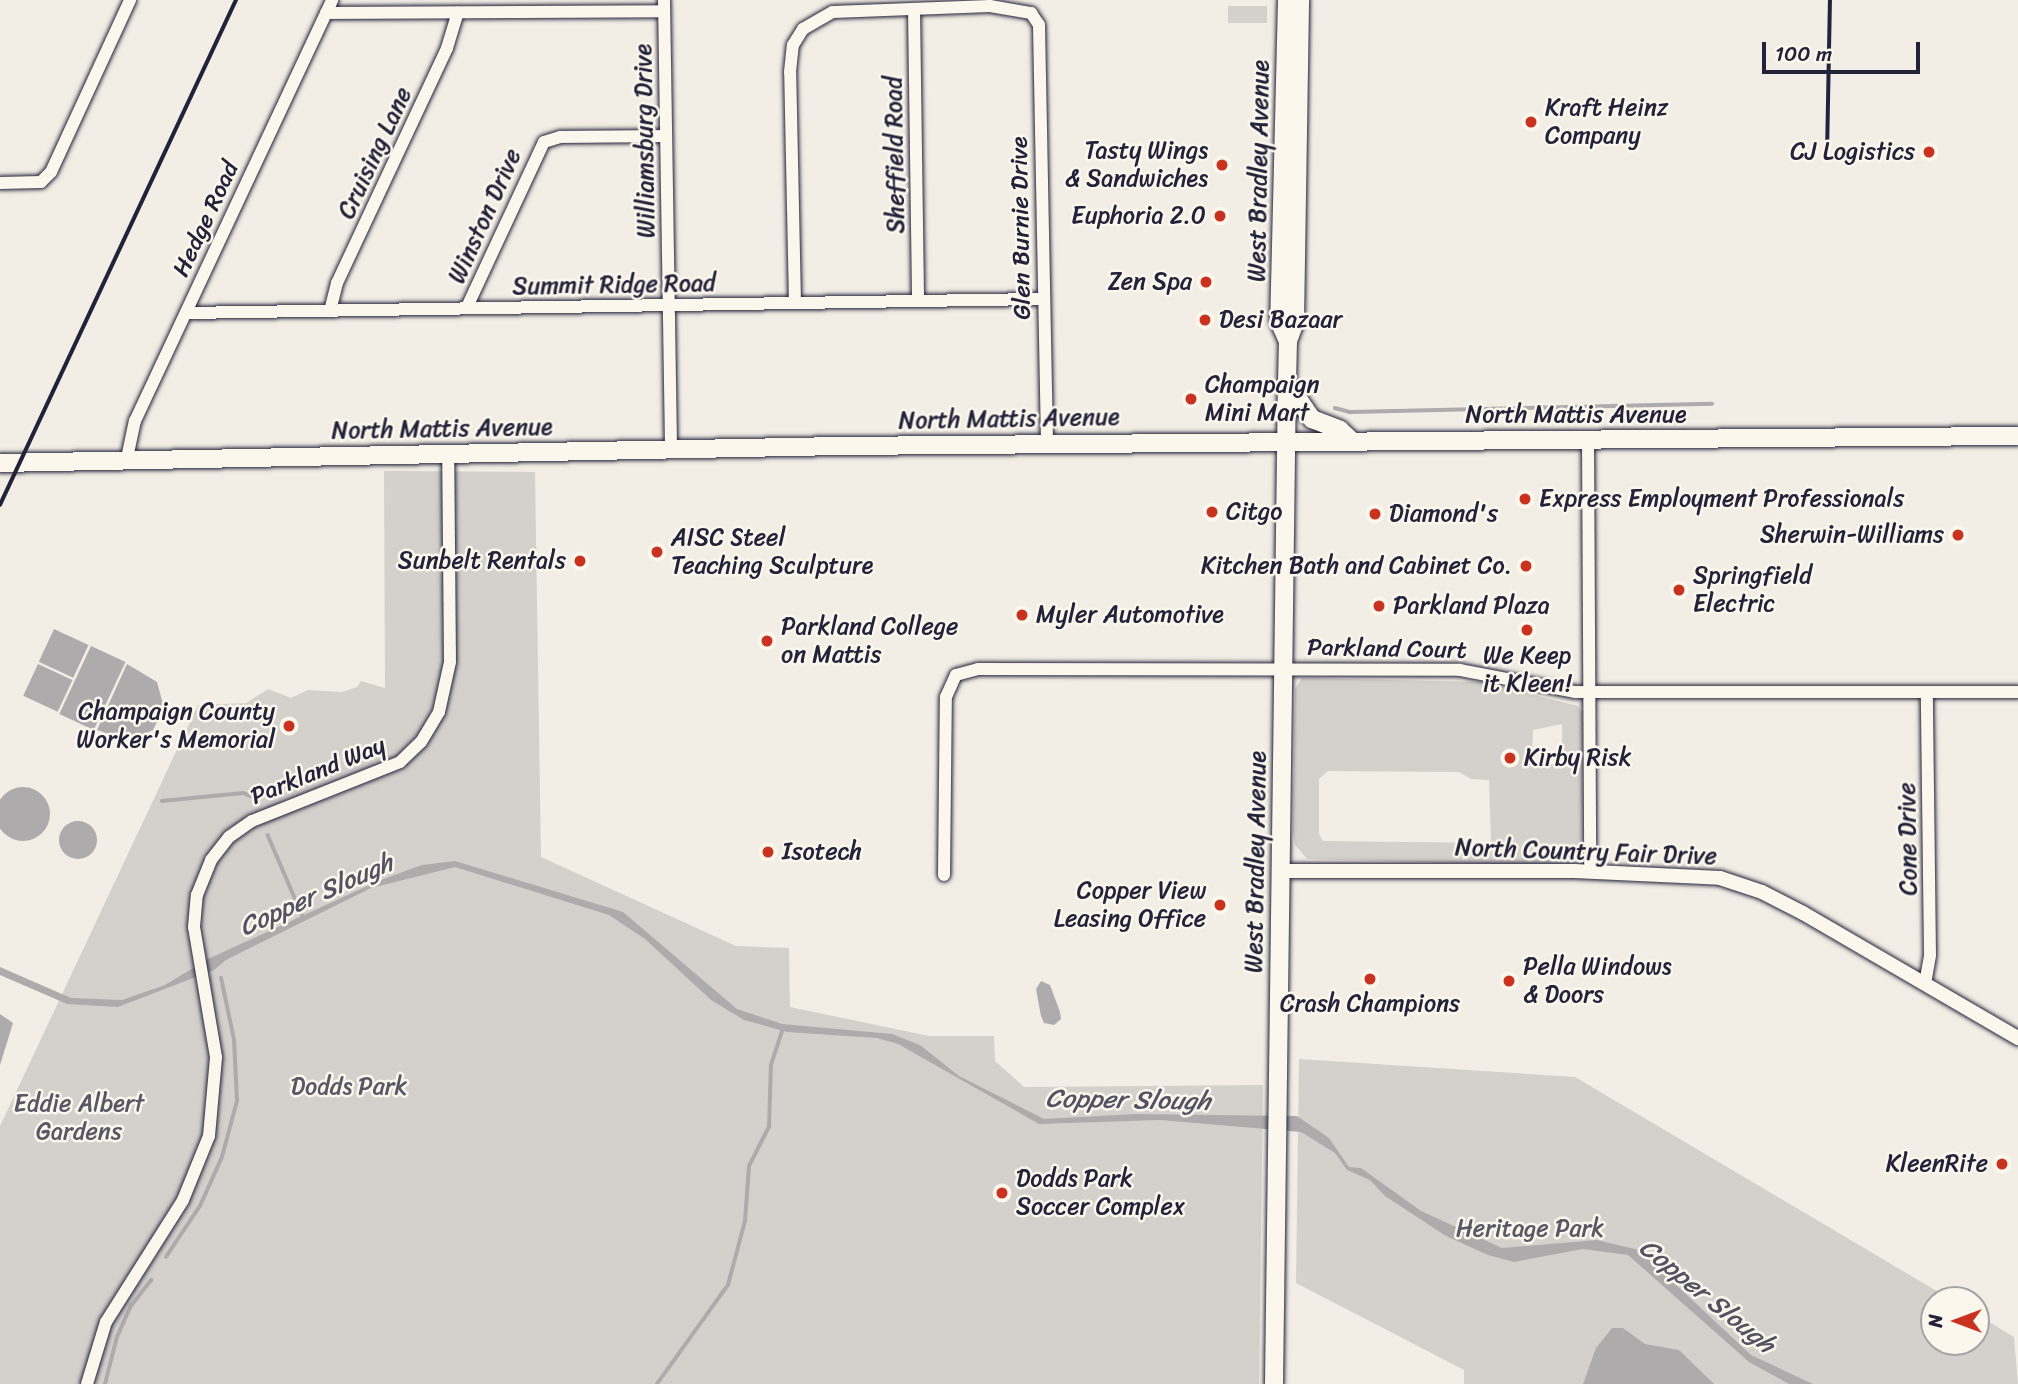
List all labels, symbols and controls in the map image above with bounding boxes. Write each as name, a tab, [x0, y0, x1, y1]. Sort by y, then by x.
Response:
scale bar	[1766, 28, 1924, 72]
text: 100 m	[1775, 35, 1832, 73]
street label: Williamsburg Drive	[629, 43, 661, 239]
street label: West Bradley Avenue	[1243, 59, 1275, 283]
street label: Sheffield Road	[879, 76, 911, 234]
street label: Cruising Lane	[332, 83, 418, 223]
place label: Kraft Heinz Company	[1545, 94, 1668, 150]
marker: Kraft Heinz Company	[1523, 114, 1539, 130]
street label: Glen Burnie Drive	[1005, 136, 1037, 320]
place label: Tasty Wings & Sandwiches	[1065, 137, 1208, 193]
place label: CJ Logistics	[1790, 138, 1915, 166]
street label: Winston Drive	[442, 144, 528, 288]
marker: CJ Logistics	[1921, 144, 1937, 160]
street label: Hedge Road	[167, 157, 245, 281]
marker: Tasty Wings & Sandwiches	[1214, 157, 1230, 173]
place label: Euphoria 2.0	[1071, 202, 1206, 230]
marker: Euphoria 2.0	[1212, 208, 1228, 224]
place label: Zen Spa	[1108, 268, 1192, 296]
street label: Summit Ridge Road	[512, 269, 716, 301]
marker: Zen Spa	[1198, 274, 1214, 290]
place label: Desi Bazaar	[1219, 306, 1342, 334]
marker: Desi Bazaar	[1197, 312, 1213, 328]
place label: Champaign Mini Mart	[1205, 371, 1319, 427]
marker: Champaign Mini Mart	[1183, 391, 1199, 407]
street label: North Mattis Avenue	[1466, 401, 1686, 429]
street label: North Mattis Avenue	[899, 403, 1119, 435]
street label: North Mattis Avenue	[332, 413, 552, 445]
place label: Express Employment Professionals	[1539, 485, 1906, 513]
marker: Express Employment Professionals	[1517, 491, 1533, 507]
place label: Citgo	[1226, 498, 1282, 526]
place label: Diamond's	[1389, 500, 1498, 528]
marker: Citgo	[1204, 504, 1220, 520]
marker: Diamond's	[1367, 506, 1383, 522]
place label: Sherwin-Williams	[1760, 521, 1944, 549]
place label: AISC Steel Teaching Sculpture	[671, 524, 873, 580]
marker: Sherwin-Williams	[1950, 527, 1966, 543]
marker: AISC Steel Teaching Sculpture	[649, 544, 665, 560]
place label: Sunbelt Rentals	[396, 547, 566, 575]
place label: Kitchen Bath and Cabinet Co.	[1202, 552, 1512, 580]
marker: Sunbelt Rentals	[572, 553, 588, 569]
marker: Kitchen Bath and Cabinet Co.	[1518, 558, 1534, 574]
place label: Springfield Electric	[1693, 562, 1812, 618]
marker: Springfield Electric	[1671, 582, 1687, 598]
place label: Parkland Plaza	[1393, 592, 1550, 620]
marker: Parkland Plaza	[1371, 598, 1387, 614]
place label: Myler Automotive	[1036, 601, 1225, 629]
marker: Myler Automotive	[1014, 607, 1030, 623]
place label: Parkland College on Mattis	[781, 613, 958, 669]
marker: We Keep it Kleen!	[1519, 622, 1535, 638]
marker: Parkland College on Mattis	[759, 633, 775, 649]
street label: Parkland Court	[1307, 633, 1467, 665]
place label: We Keep it Kleen!	[1482, 642, 1572, 698]
place label: Champaign County Worker's Memorial	[75, 698, 275, 754]
marker: Champaign County Worker's Memorial	[281, 718, 297, 734]
street label: Parkland Way	[246, 731, 390, 811]
place label: Kirby Risk	[1524, 744, 1631, 772]
street label: West Bradley Avenue	[1240, 750, 1272, 974]
marker: Kirby Risk	[1502, 750, 1518, 766]
street label: Cone Drive	[1893, 782, 1923, 896]
street label: North Country Fair Drive	[1455, 833, 1717, 871]
place label: Isotech	[782, 838, 862, 866]
marker: Isotech	[760, 844, 776, 860]
water label: Copper Slough	[234, 847, 398, 943]
place label: Copper View Leasing Office	[1054, 877, 1206, 933]
marker: Copper View Leasing Office	[1212, 897, 1228, 913]
place label: Pella Windows & Doors	[1523, 953, 1672, 1009]
marker: Crash Champions	[1362, 971, 1378, 987]
marker: Pella Windows & Doors	[1501, 973, 1517, 989]
place label: Crash Champions	[1280, 990, 1460, 1018]
park label: Dodds Park	[290, 1073, 408, 1101]
water label: Copper Slough	[1045, 1083, 1211, 1117]
park label: Eddie Albert Gardens	[13, 1090, 145, 1146]
place label: KleenRite	[1886, 1150, 1988, 1178]
marker: KleenRite	[1994, 1156, 2010, 1172]
place label: Dodds Park Soccer Complex	[1016, 1165, 1185, 1221]
marker: Dodds Park Soccer Complex	[994, 1185, 1010, 1201]
park label: Heritage Park	[1456, 1215, 1604, 1243]
water label: Copper Slough	[1633, 1232, 1781, 1360]
north arrow	[1920, 1286, 1990, 1356]
text: N	[1919, 1314, 1952, 1328]

